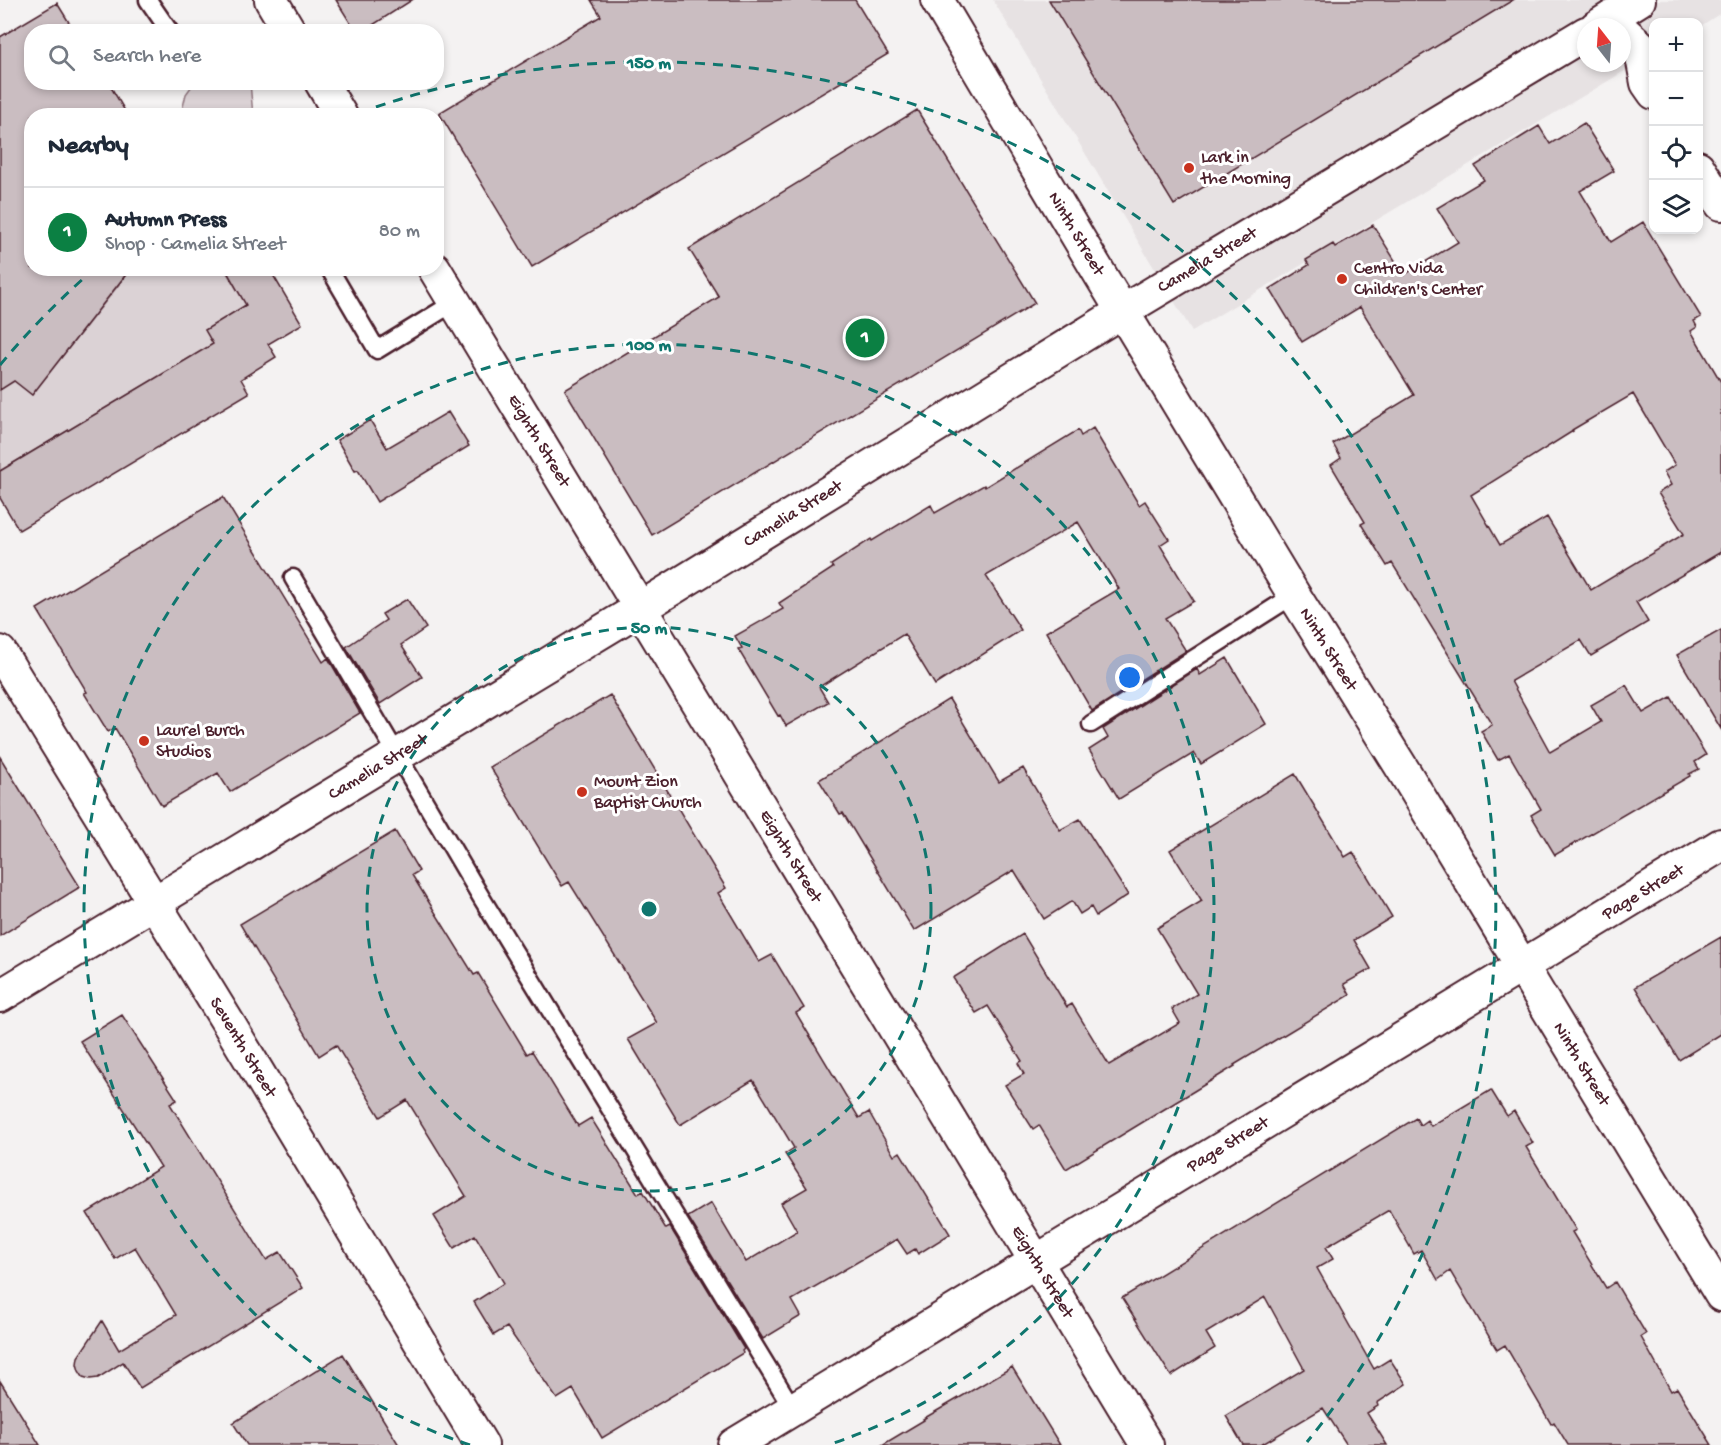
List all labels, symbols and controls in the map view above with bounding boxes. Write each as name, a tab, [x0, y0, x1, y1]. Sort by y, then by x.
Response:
north arrow	[1577, 18, 1631, 72]
map controls	[1649, 18, 1703, 234]
button: +	[1649, 18, 1703, 72]
search box	[24, 24, 444, 90]
icon: search	[45, 41, 78, 74]
text: Search here	[93, 44, 201, 70]
text: 150 m	[626, 54, 671, 75]
button: −	[1649, 72, 1703, 126]
button: locate	[1649, 126, 1703, 180]
text: Nearby	[48, 132, 129, 163]
place label: Lark in the Morning	[1200, 148, 1291, 190]
marker: Lark in the Morning	[1182, 161, 1196, 175]
button: layers	[1649, 180, 1703, 234]
street label: Ninth Street	[1043, 188, 1110, 281]
text: Autumn Press	[105, 208, 226, 234]
text: 1	[63, 221, 72, 244]
text: 80 m	[379, 221, 420, 244]
street label: Camelia Street	[1154, 222, 1262, 298]
text: Shop · Camelia Street	[105, 234, 285, 257]
place label: Centro Vida Children's Center	[1354, 259, 1484, 301]
marker: Centro Vida Children's Center	[1335, 272, 1349, 286]
pin: 1	[846, 316, 884, 360]
text: 100 m	[626, 336, 672, 357]
street label: Eighth Street	[503, 391, 576, 492]
street label: Camelia Street	[740, 475, 848, 552]
street label: Ninth Street	[1294, 604, 1362, 696]
text: 50 m	[631, 619, 668, 640]
your location	[1115, 663, 1144, 692]
place label: Laurel Burch Studios	[156, 721, 245, 763]
street label: Camelia Street	[325, 728, 433, 805]
marker: Laurel Burch Studios	[137, 734, 151, 748]
place label: Mount Zion Baptist Church	[593, 772, 702, 814]
marker: Mount Zion Baptist Church	[575, 785, 589, 799]
street label: Eighth Street	[754, 806, 827, 908]
street label: Page Street	[1598, 859, 1689, 926]
centre of rings	[639, 899, 659, 919]
street label: Seventh Street	[205, 994, 282, 1103]
street label: Ninth Street	[1548, 1019, 1615, 1111]
street label: Page Street	[1182, 1111, 1274, 1178]
street label: Eighth Street	[1006, 1222, 1079, 1324]

